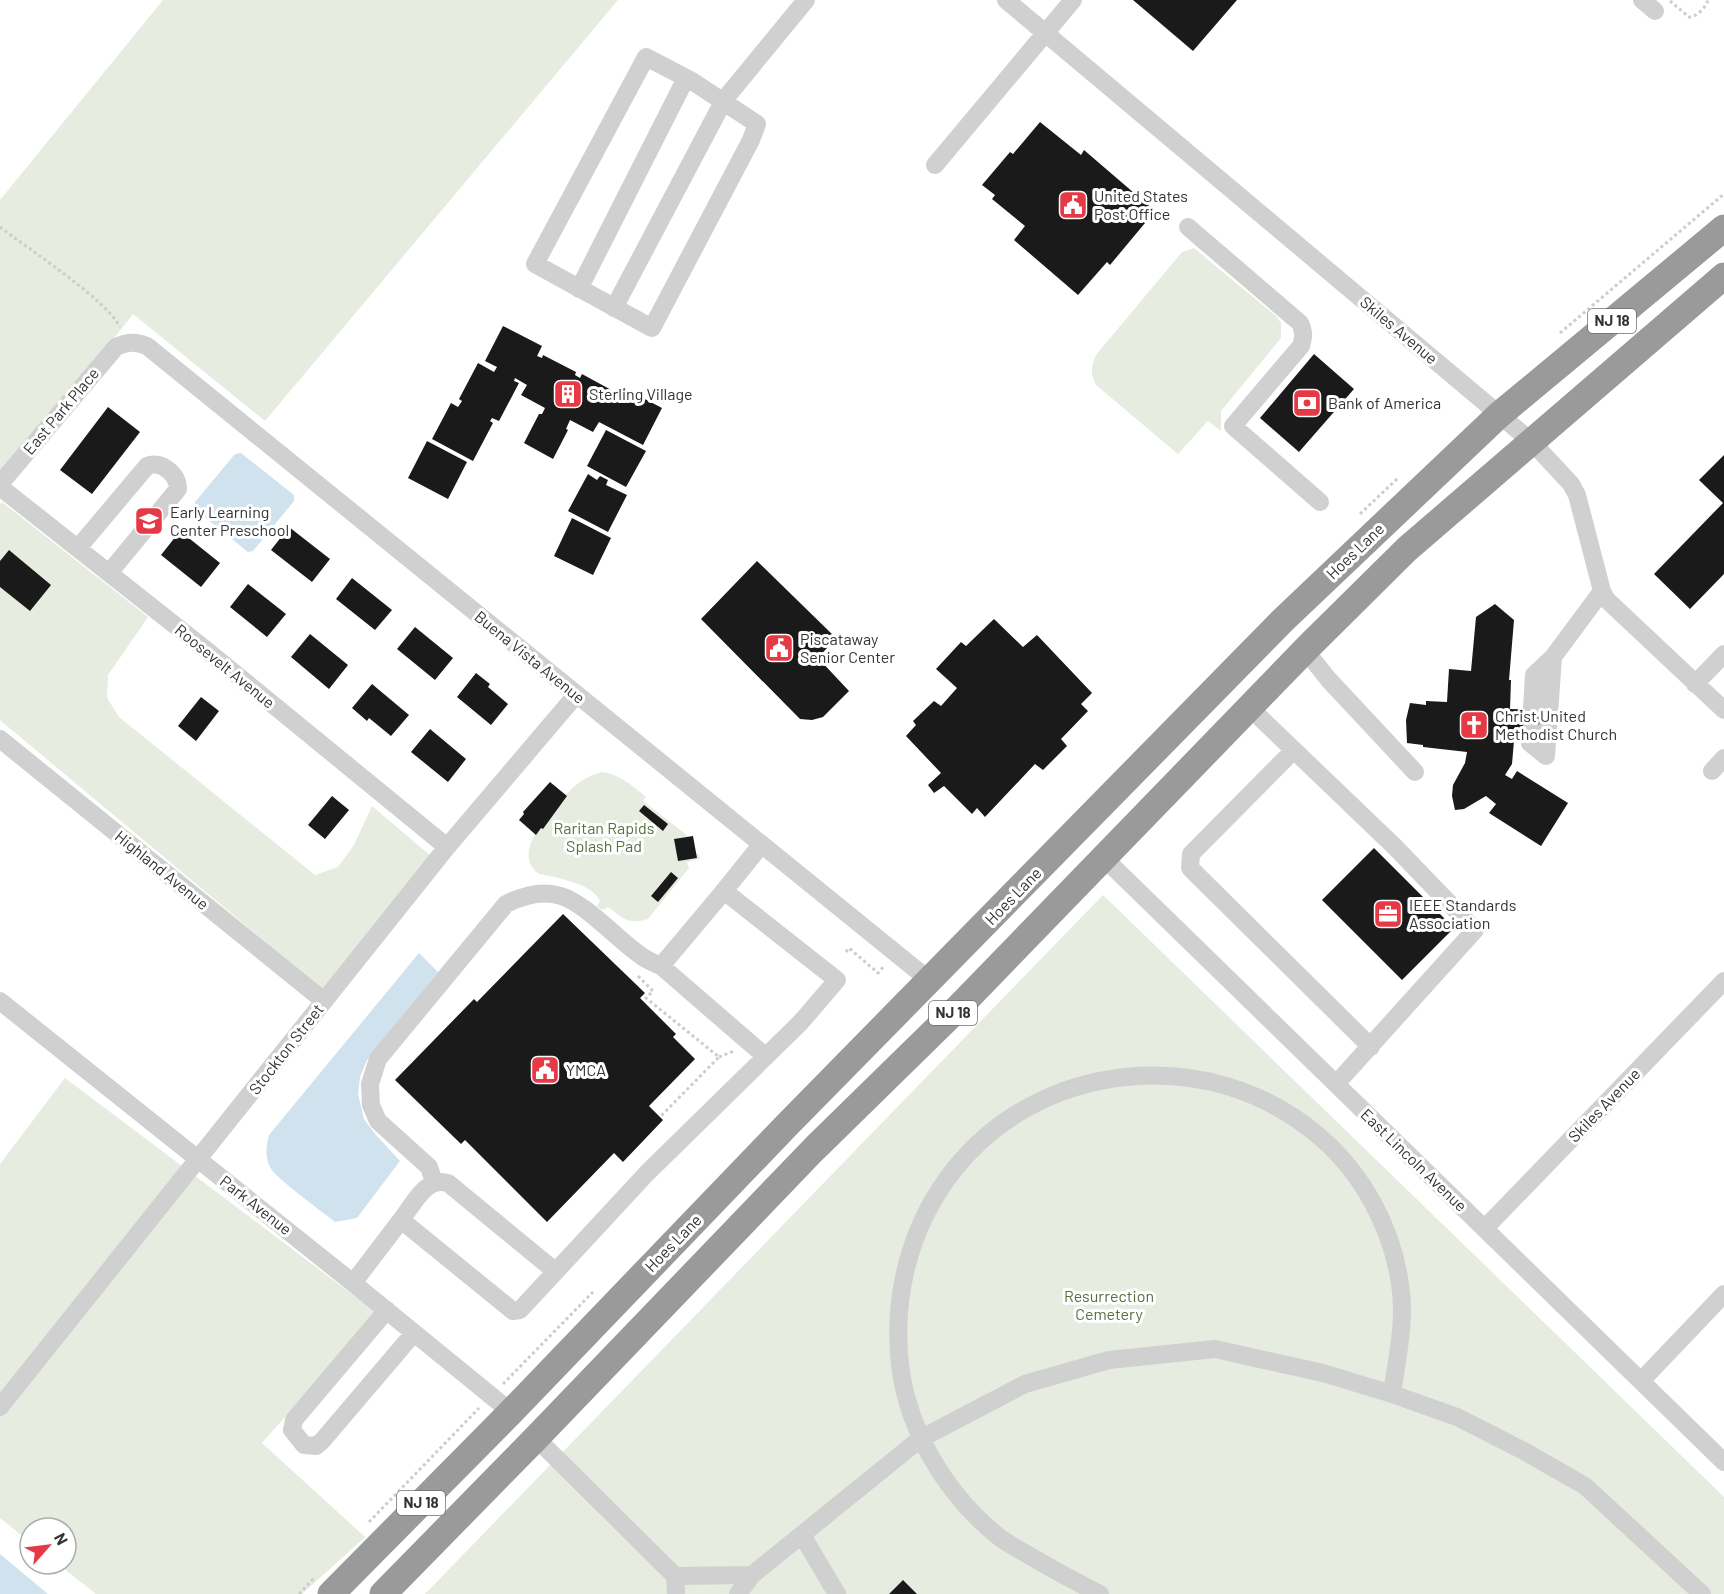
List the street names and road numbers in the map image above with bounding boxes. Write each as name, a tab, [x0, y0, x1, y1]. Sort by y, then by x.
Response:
street label: Skiles Avenue	[1357, 292, 1442, 368]
road number: NJ 18	[1588, 309, 1636, 333]
street label: East Park Place	[19, 363, 102, 458]
street label: Hoes Lane	[1322, 519, 1387, 583]
street label: Buena Vista Avenue	[471, 606, 589, 707]
street label: Roosevelt Avenue	[172, 620, 279, 712]
street label: Highland Avenue	[112, 826, 213, 913]
street label: Hoes Lane	[981, 863, 1045, 928]
street label: Stockton Street	[244, 1000, 327, 1098]
road number: NJ 18	[929, 1001, 977, 1025]
street label: Skiles Avenue	[1564, 1064, 1644, 1146]
street label: East Lincoln Avenue	[1358, 1104, 1471, 1215]
street label: Park Avenue	[217, 1171, 296, 1238]
street label: Hoes Lane	[641, 1210, 705, 1275]
road number: NJ 18	[397, 1491, 445, 1515]

